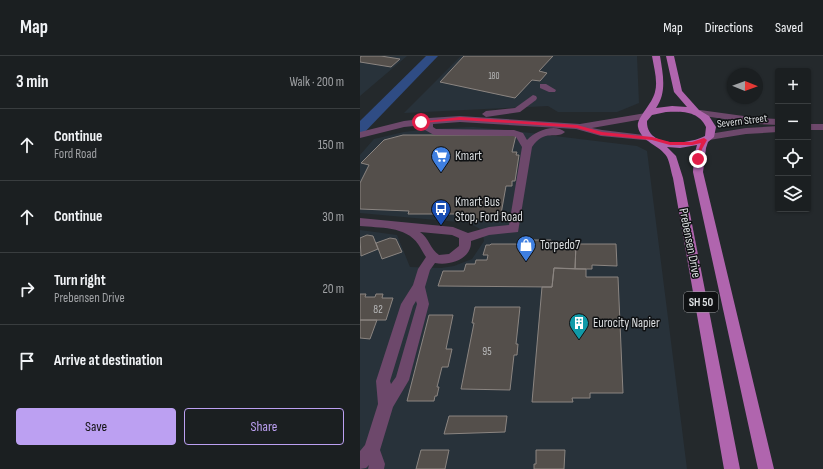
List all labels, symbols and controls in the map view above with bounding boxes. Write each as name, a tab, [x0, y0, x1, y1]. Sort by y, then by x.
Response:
text: Map	[20, 16, 48, 39]
text: Map	[663, 19, 683, 36]
text: Directions	[705, 19, 753, 36]
text: Saved	[775, 19, 803, 36]
north arrow	[727, 68, 763, 104]
map controls	[775, 68, 811, 212]
button: +	[775, 68, 811, 104]
house number: 180	[488, 71, 500, 82]
text: 3 min	[16, 72, 49, 92]
text: Walk · 200 m	[289, 74, 344, 90]
button: −	[775, 104, 811, 140]
street label: Severn Street	[716, 111, 768, 131]
route start	[412, 113, 430, 131]
text: Continue	[54, 127, 103, 146]
icon: ahead	[16, 134, 38, 156]
text: 150 m	[318, 137, 344, 153]
button: locate	[775, 140, 811, 176]
supermarket icon: Kmart	[430, 145, 452, 173]
text: Ford Road	[54, 146, 97, 162]
place label: Kmart	[455, 148, 482, 164]
route end	[689, 150, 707, 168]
button: layers	[775, 176, 811, 212]
place label: Kmart Bus Stop, Ford Road	[455, 194, 523, 225]
bus stop icon: Kmart Bus Stop, Ford Road	[430, 198, 452, 226]
icon: ahead	[16, 206, 38, 228]
text: Continue	[54, 207, 103, 226]
street label: Prebensen Drive	[675, 207, 705, 279]
text: 30 m	[322, 209, 344, 225]
shop icon: Torpedo7	[515, 234, 537, 262]
place label: Torpedo7	[540, 237, 581, 253]
text: Turn right	[54, 271, 106, 290]
icon: right	[16, 278, 38, 300]
text: 20 m	[322, 281, 344, 297]
text: Prebensen Drive	[54, 290, 125, 306]
road number: SH 50	[684, 292, 718, 312]
house number: 82	[373, 303, 383, 316]
building icon: Eurocity Napier	[568, 312, 590, 340]
place label: Eurocity Napier	[593, 315, 660, 331]
house number: 95	[482, 345, 492, 358]
icon: arrive	[16, 350, 38, 372]
text: Arrive at destination	[54, 351, 163, 370]
button: Save	[16, 408, 176, 445]
button: Share	[184, 408, 344, 445]

